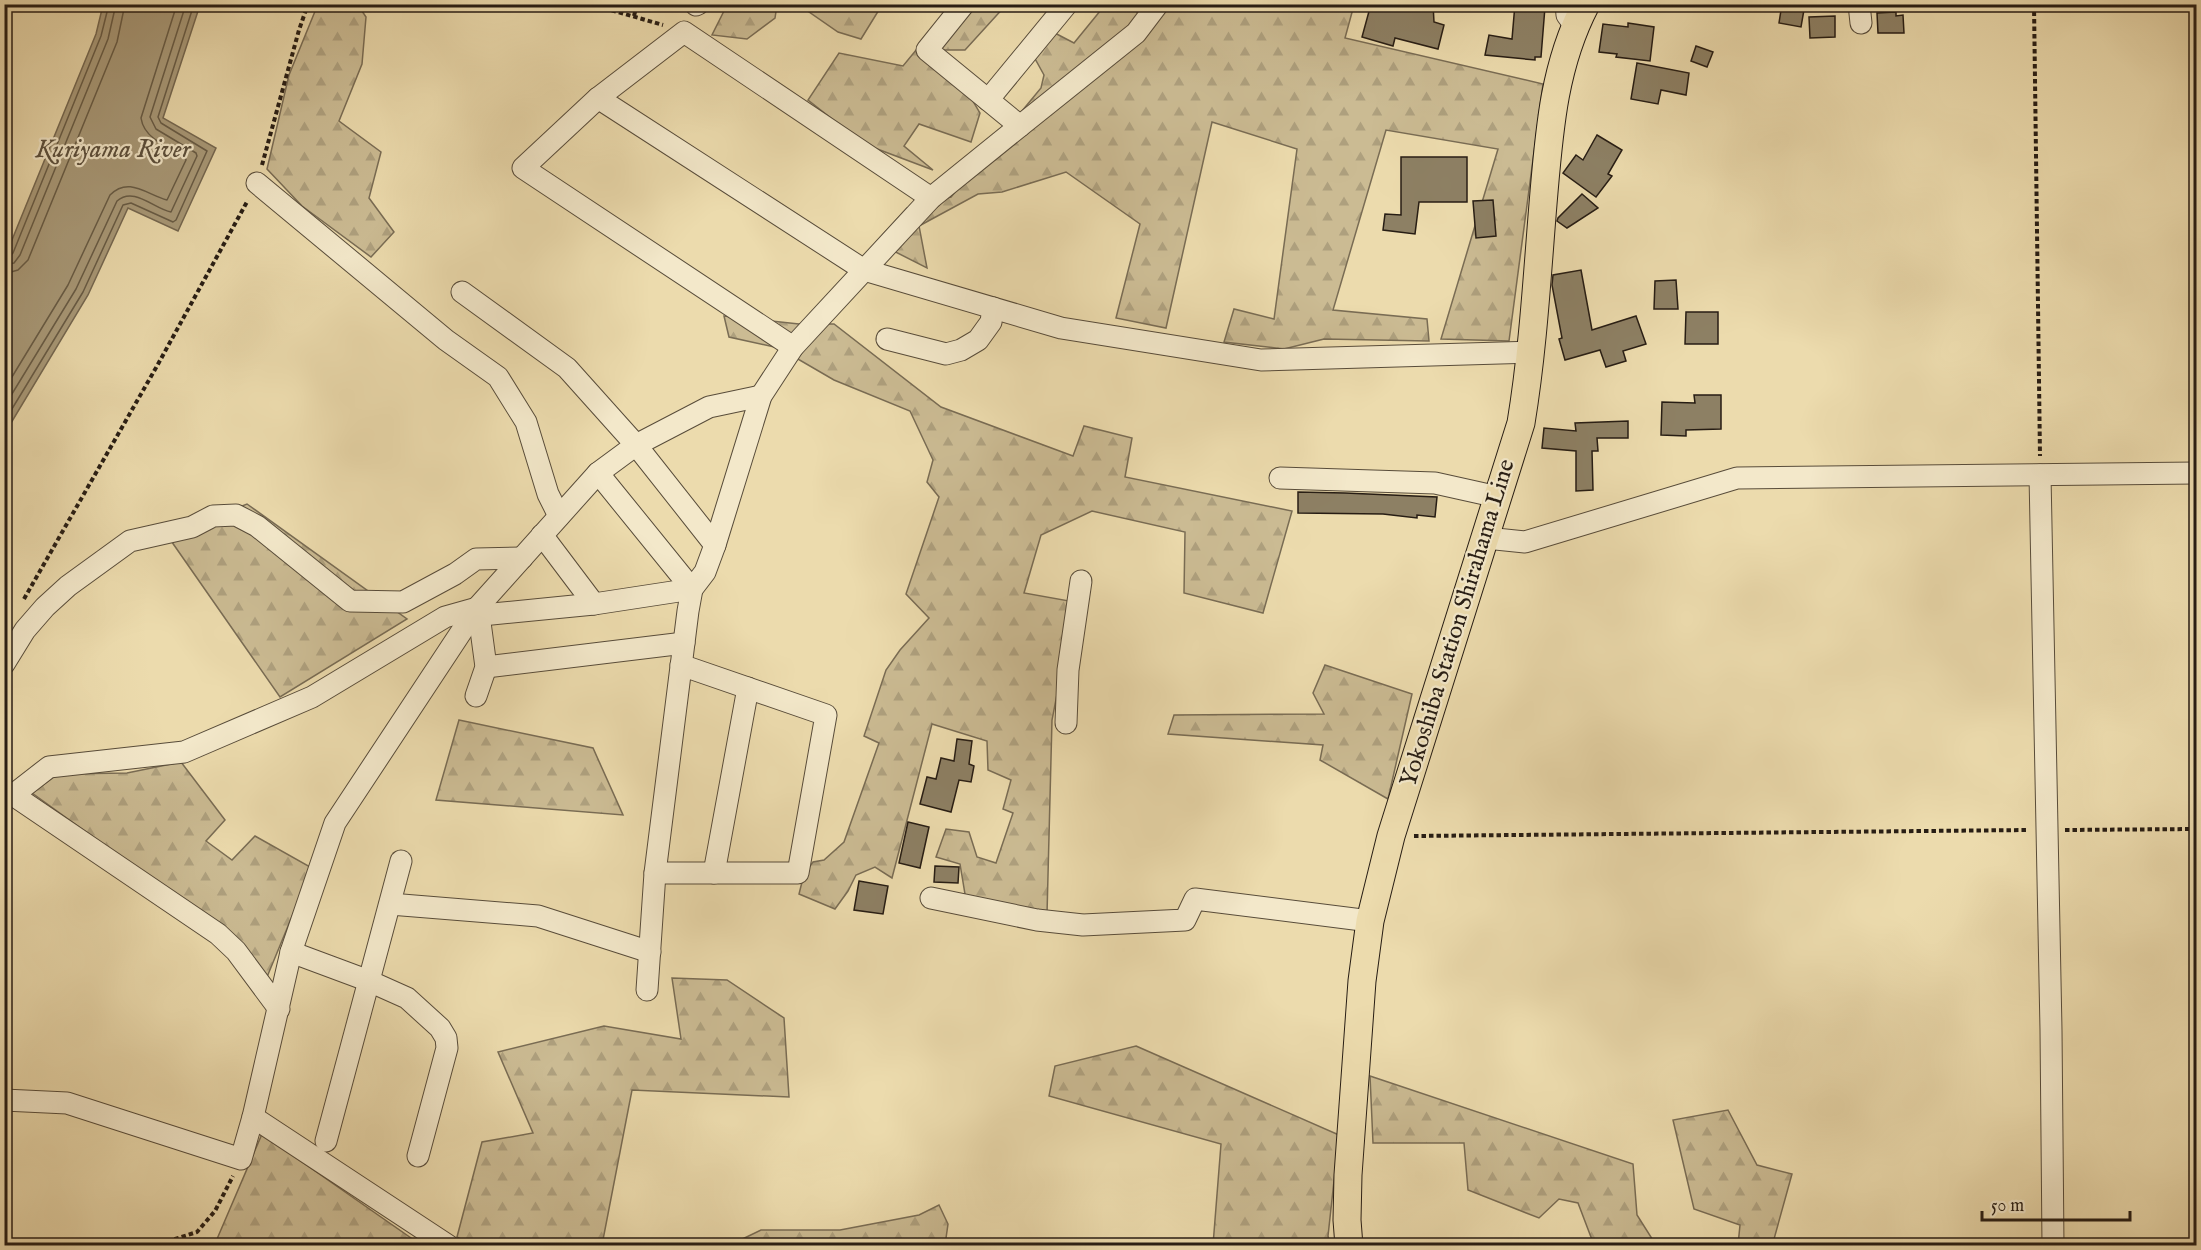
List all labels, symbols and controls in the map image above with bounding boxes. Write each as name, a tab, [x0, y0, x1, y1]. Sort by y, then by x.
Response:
water label: Kuriyama River	[34, 133, 192, 166]
street label: Yokoshiba Station Shirahama Line	[1393, 456, 1523, 790]
scale bar	[1982, 1184, 2130, 1222]
text: 50 m	[1991, 1195, 2024, 1218]

